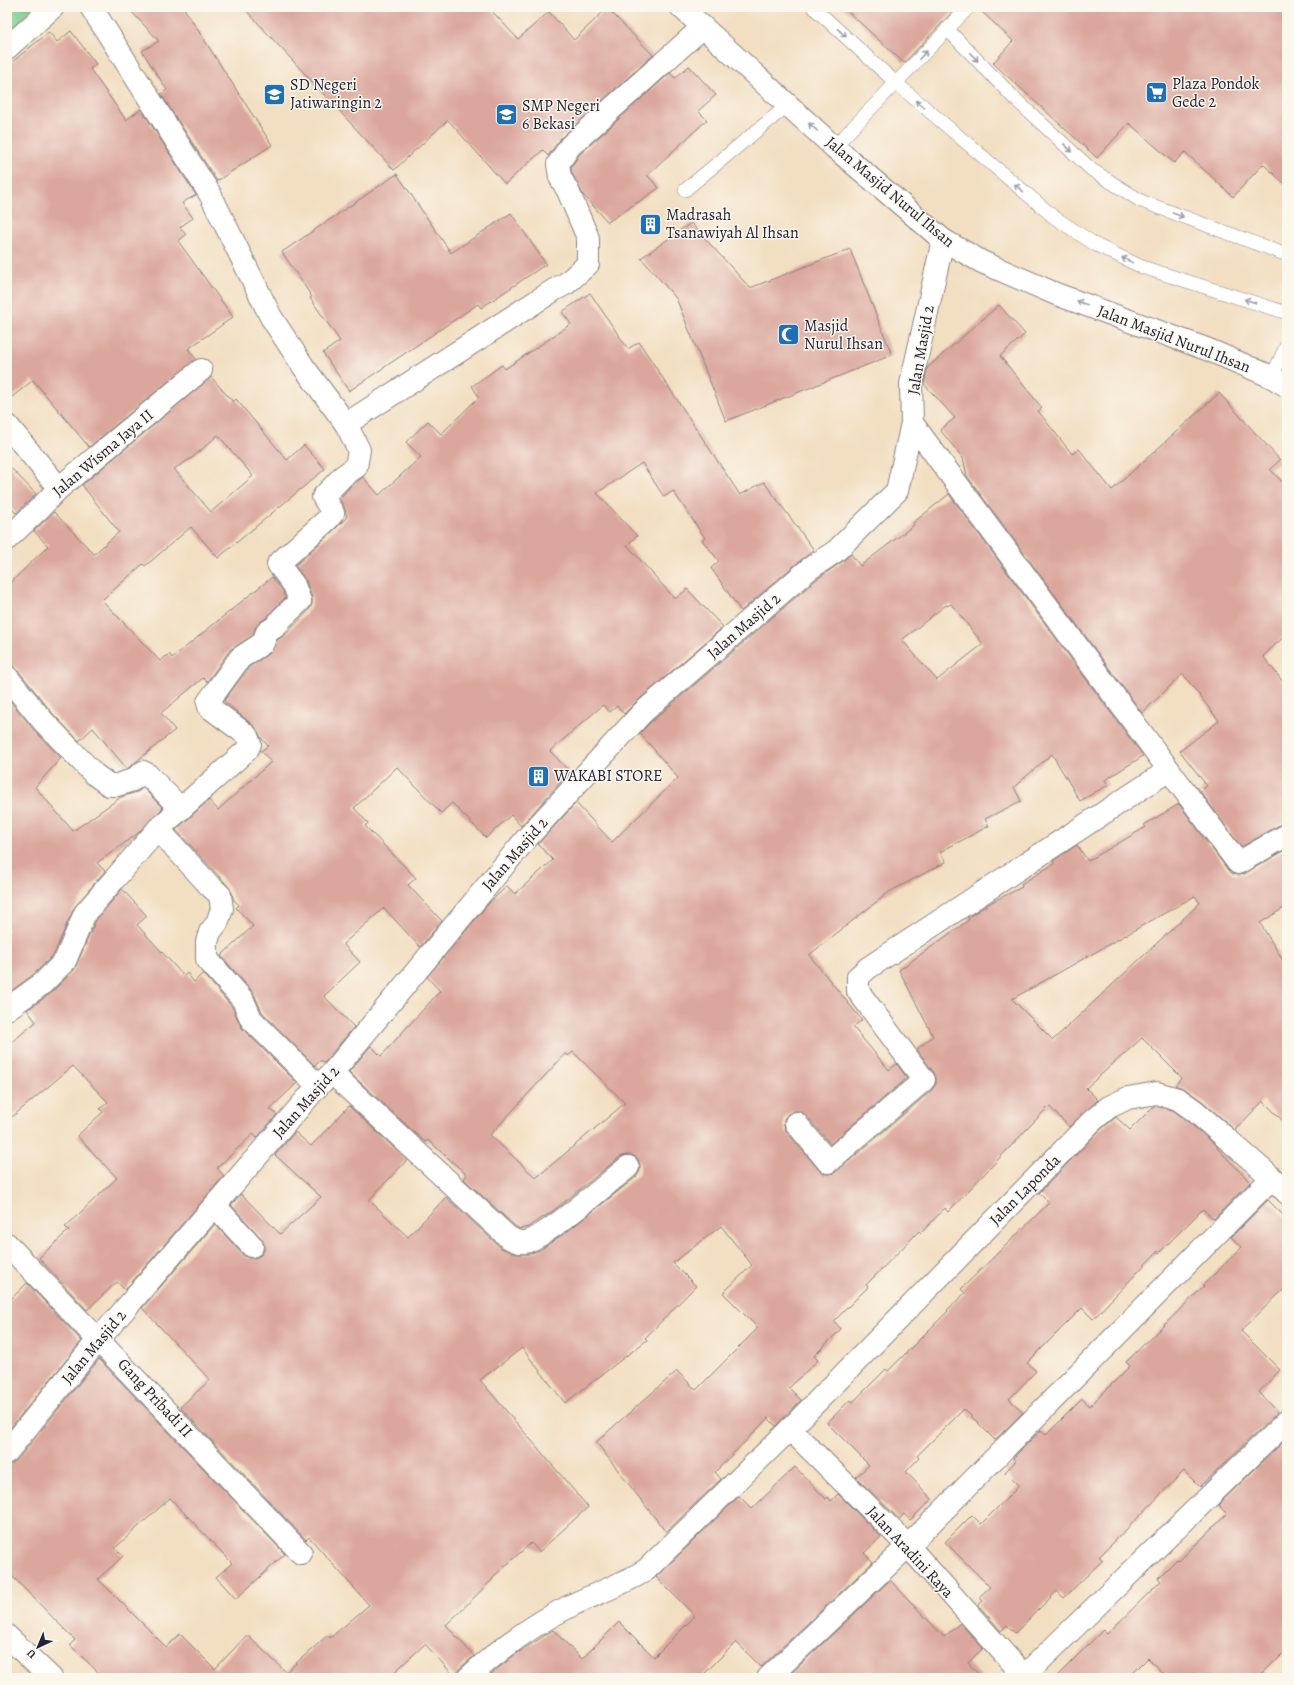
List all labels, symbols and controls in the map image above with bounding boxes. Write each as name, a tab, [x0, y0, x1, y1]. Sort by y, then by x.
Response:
one-way arrow	[836, 29, 847, 38]
one-way arrow	[918, 50, 927, 60]
one-way arrow	[969, 52, 979, 62]
place label: Plaza Pondok Gede 2	[1172, 73, 1260, 113]
place label: SD Negeri Jatiwaringin 2	[290, 74, 382, 114]
supermarket icon: Plaza Pondok Gede 2	[1143, 80, 1169, 106]
school or university icon: SD Negeri Jatiwaringin 2	[262, 81, 288, 107]
place label: SMP Negeri 6 Bekasi	[522, 95, 600, 135]
one-way arrow	[915, 99, 925, 108]
school or university icon: SMP Negeri 6 Bekasi	[494, 102, 520, 128]
one-way arrow	[808, 123, 818, 132]
street label: Jalan Masjid Nurul Ihsan	[821, 131, 959, 253]
one-way arrow	[1063, 143, 1073, 152]
one-way arrow	[1014, 183, 1025, 192]
place label: Madrasah Tsanawiyah Al Ihsan	[666, 204, 799, 244]
building icon: Madrasah Tsanawiyah Al Ihsan	[638, 211, 664, 237]
one-way arrow	[1171, 211, 1183, 219]
one-way arrow	[1121, 256, 1133, 263]
one-way arrow	[1244, 297, 1256, 305]
one-way arrow	[1077, 299, 1089, 307]
street label: Jalan Masjid Nurul Ihsan	[1094, 300, 1254, 378]
street label: Jalan Masjid 2	[902, 303, 940, 397]
place label: Masjid Nurul Ihsan	[804, 315, 883, 355]
mosque icon: Masjid Nurul Ihsan	[775, 322, 801, 348]
street label: Jalan Wisma Jaya II	[48, 404, 158, 502]
street label: Jalan Masjid 2	[703, 588, 786, 664]
building icon: WAKABI STORE	[526, 763, 552, 789]
place label: WAKABI STORE	[553, 765, 663, 787]
street label: Jalan Masjid 2	[477, 812, 553, 895]
street label: Jalan Masjid 2	[267, 1061, 345, 1143]
street label: Jalan Laponda	[985, 1149, 1066, 1230]
street label: Jalan Masjid 2	[56, 1305, 132, 1389]
street label: Gang Pribadi II	[113, 1354, 197, 1442]
street label: Jalan Aradini Raya	[862, 1501, 959, 1603]
north arrow	[18, 1627, 58, 1667]
text: U	[23, 1645, 39, 1662]

